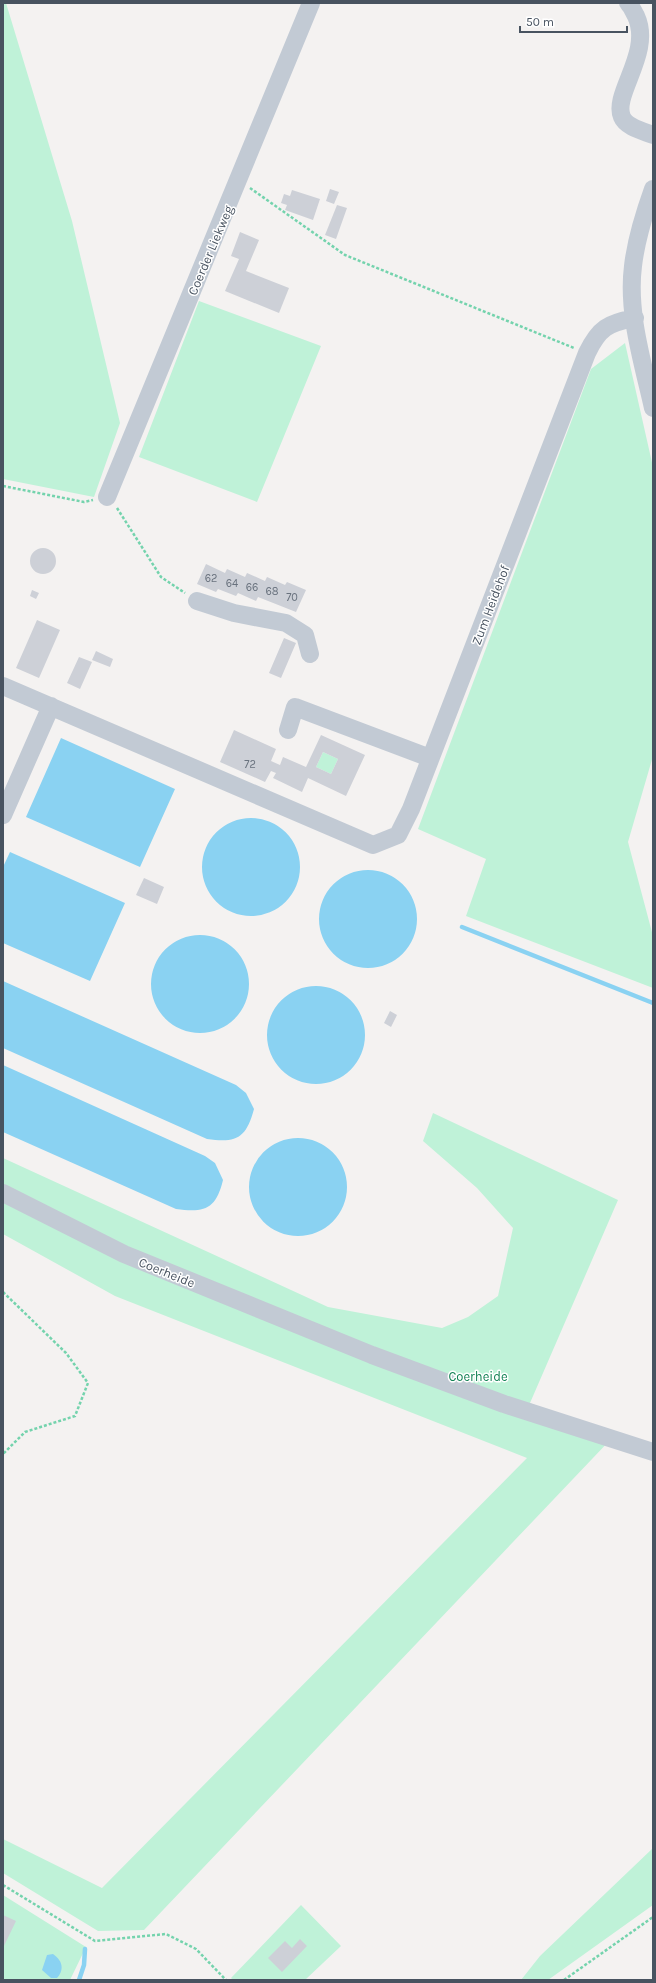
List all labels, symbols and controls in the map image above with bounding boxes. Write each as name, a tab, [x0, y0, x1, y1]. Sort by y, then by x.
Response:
scale bar	[520, 8, 627, 34]
text: 50 m	[526, 15, 554, 29]
street label: Coerder Liekweg	[185, 202, 236, 297]
street label: Zum Heidehof	[468, 563, 513, 647]
house number: 62	[205, 572, 217, 585]
house number: 64	[226, 577, 238, 590]
house number: 66	[246, 581, 258, 594]
house number: 68	[265, 585, 279, 598]
house number: 70	[286, 591, 298, 604]
house number: 72	[244, 758, 256, 771]
street label: Coerheide	[137, 1254, 197, 1291]
park label: Coerheide	[448, 1369, 508, 1384]

